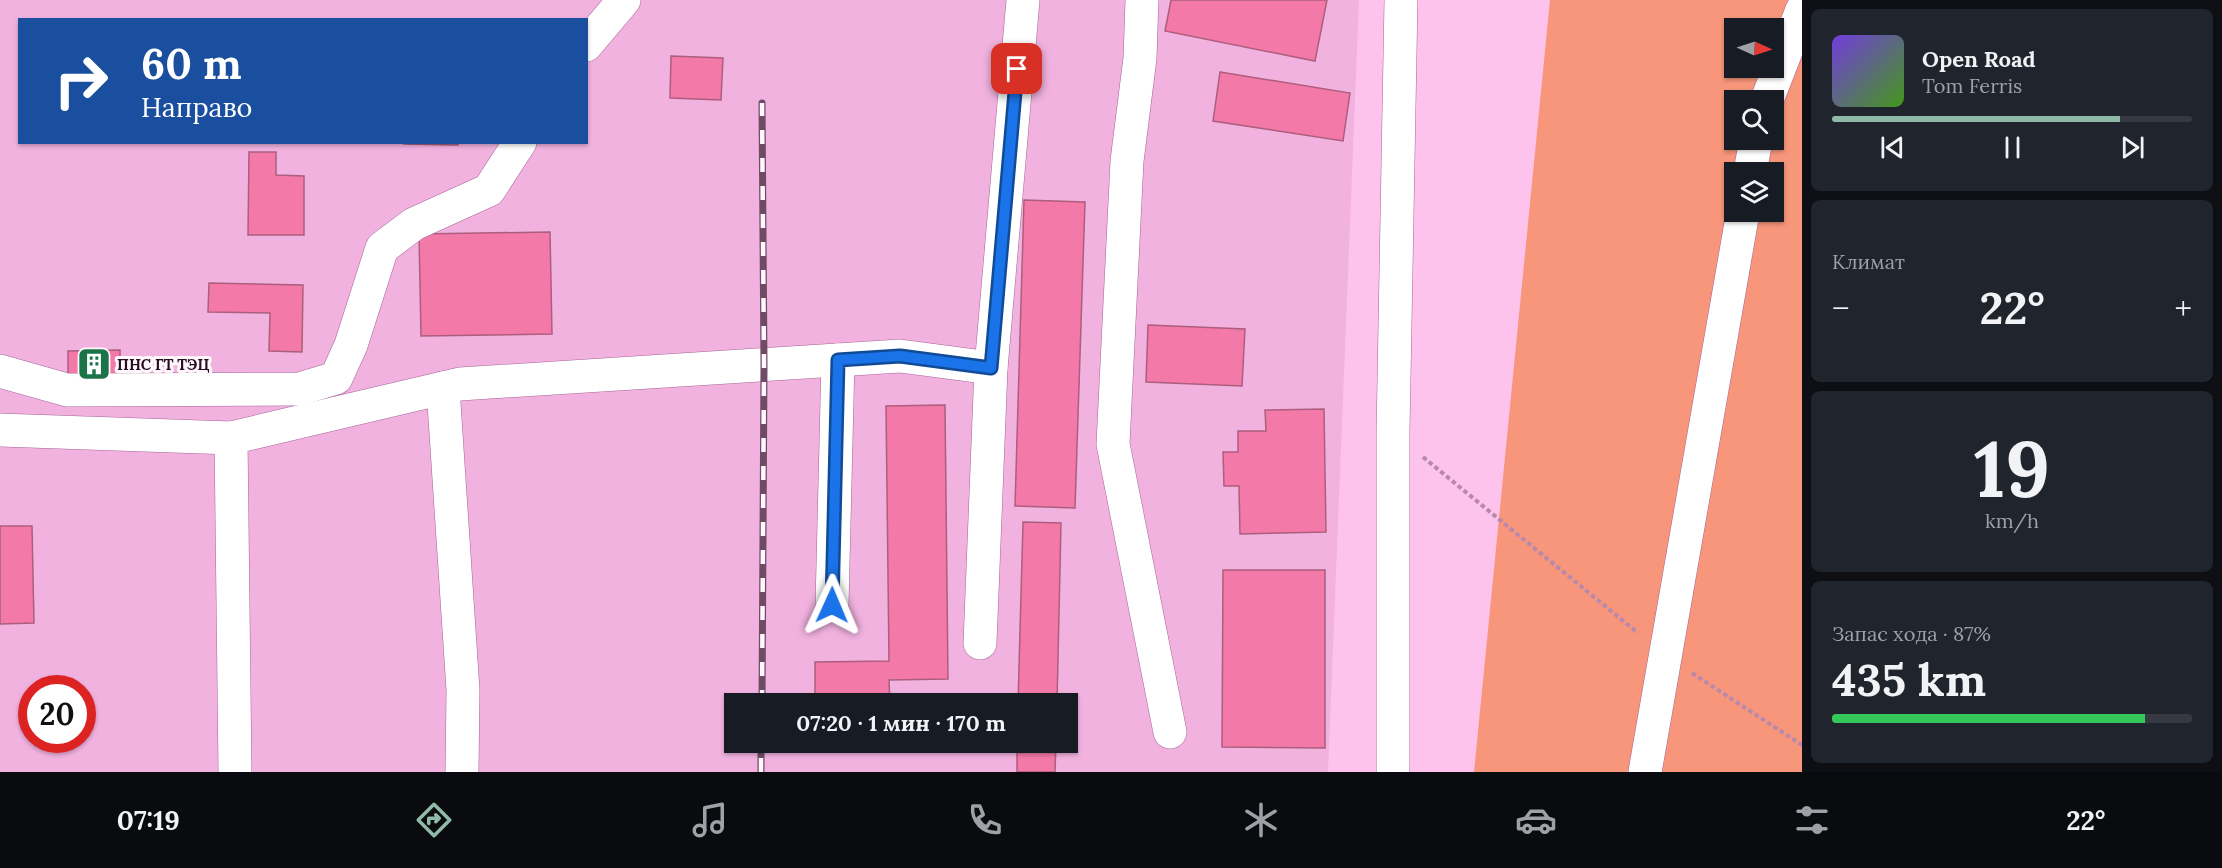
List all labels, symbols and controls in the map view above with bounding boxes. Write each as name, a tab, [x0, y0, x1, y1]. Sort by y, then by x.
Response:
north arrow	[1724, 18, 1784, 78]
map controls	[1724, 18, 1784, 222]
text: 60 m	[141, 37, 242, 91]
icon: right	[42, 42, 120, 120]
pin	[991, 43, 1042, 94]
text: Open Road	[1922, 45, 2036, 73]
icon: arrive	[1000, 52, 1033, 85]
text: Tom Ferris	[1922, 73, 2022, 98]
text: Направо	[141, 90, 252, 124]
button: search	[1724, 90, 1784, 150]
icon: previous	[1876, 131, 1909, 164]
icon: pause	[1996, 131, 2029, 164]
icon: next	[2116, 131, 2149, 164]
button: layers	[1724, 162, 1784, 222]
text: Климат	[1832, 249, 1905, 274]
text: 22°	[1979, 279, 2045, 336]
text: −	[1832, 287, 1850, 329]
text: +	[2174, 287, 2192, 329]
building icon: ПНС ГТ ТЭЦ	[76, 346, 112, 382]
place label: ПНС ГТ ТЭЦ	[117, 355, 209, 374]
text: 19	[1974, 419, 2050, 518]
text: km/h	[1985, 508, 2039, 533]
position arrow	[800, 573, 864, 637]
text: Запас хода · 87%	[1832, 621, 1991, 646]
text: 435 km	[1832, 651, 1986, 708]
speed limit sign: 20	[18, 675, 96, 753]
text: 07:20 · 1 мин · 170 m	[796, 709, 1006, 737]
icon: directions	[413, 799, 455, 841]
icon: music	[689, 799, 731, 841]
icon: phone	[964, 799, 1006, 841]
icon: climate	[1240, 799, 1282, 841]
icon: car	[1515, 799, 1557, 841]
icon: filters	[1791, 799, 1833, 841]
text: 07:19	[117, 803, 180, 837]
text: 22°	[2066, 803, 2105, 837]

